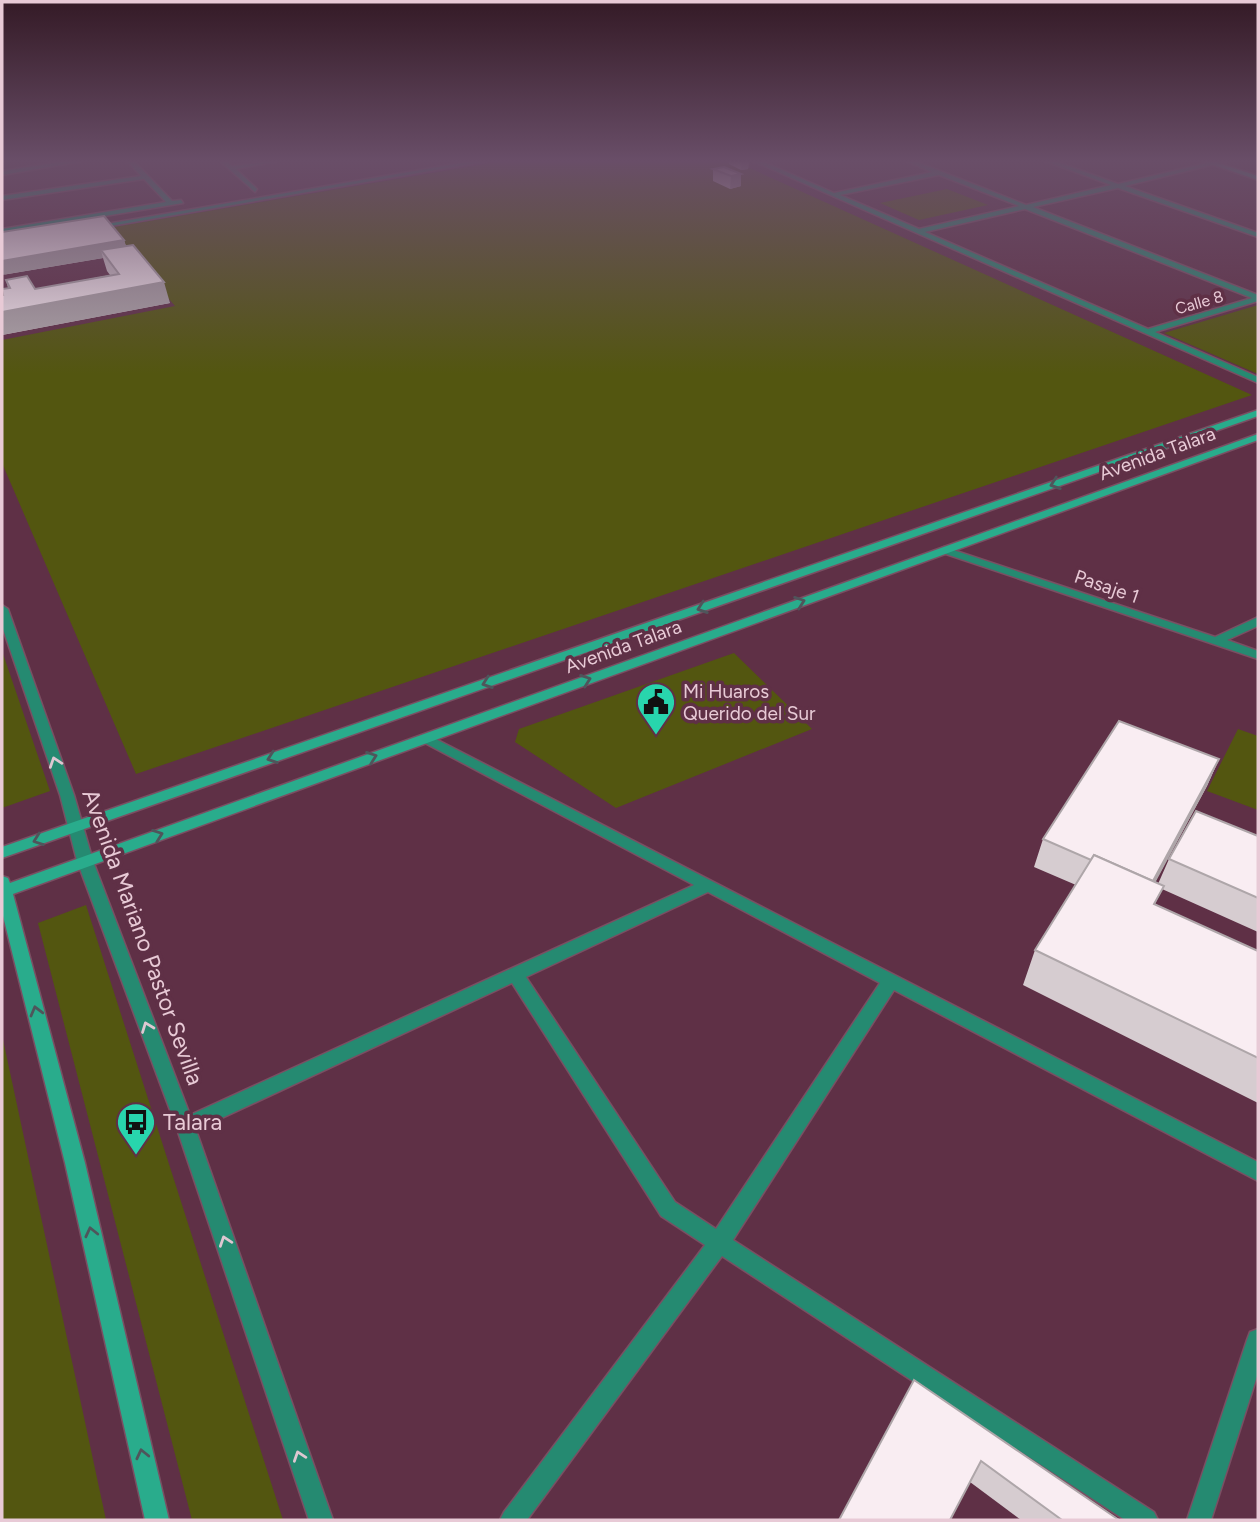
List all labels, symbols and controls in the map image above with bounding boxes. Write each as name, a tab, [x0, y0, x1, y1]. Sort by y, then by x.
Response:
street label: Calle 8	[1173, 287, 1225, 318]
street label: Avenida Talara	[1096, 422, 1219, 485]
one-way arrow	[1050, 476, 1062, 490]
street label: Pasaje 1	[1071, 565, 1142, 608]
one-way arrow	[793, 596, 805, 610]
one-way arrow	[696, 600, 708, 614]
street label: Avenida Talara	[562, 615, 685, 678]
one-way arrow	[579, 674, 591, 688]
one-way arrow	[481, 675, 493, 689]
place label: Mi Huaros Querido del Sur	[683, 680, 816, 725]
public building icon: Mi Huaros Querido del Sur	[635, 681, 677, 736]
one-way arrow	[266, 750, 279, 764]
one-way arrow	[365, 751, 377, 765]
one-way arrow	[49, 756, 63, 768]
street label: Avenida Mariano Pastor Sevilla	[76, 785, 210, 1089]
one-way arrow	[151, 829, 163, 843]
one-way arrow	[32, 832, 44, 846]
one-way arrow	[30, 1005, 44, 1017]
one-way arrow	[142, 1021, 156, 1033]
bus stop icon: Talara	[115, 1101, 157, 1156]
place label: Talara	[163, 1108, 222, 1136]
one-way arrow	[85, 1226, 99, 1238]
one-way arrow	[219, 1235, 233, 1247]
one-way arrow	[135, 1448, 150, 1460]
one-way arrow	[293, 1450, 307, 1462]

